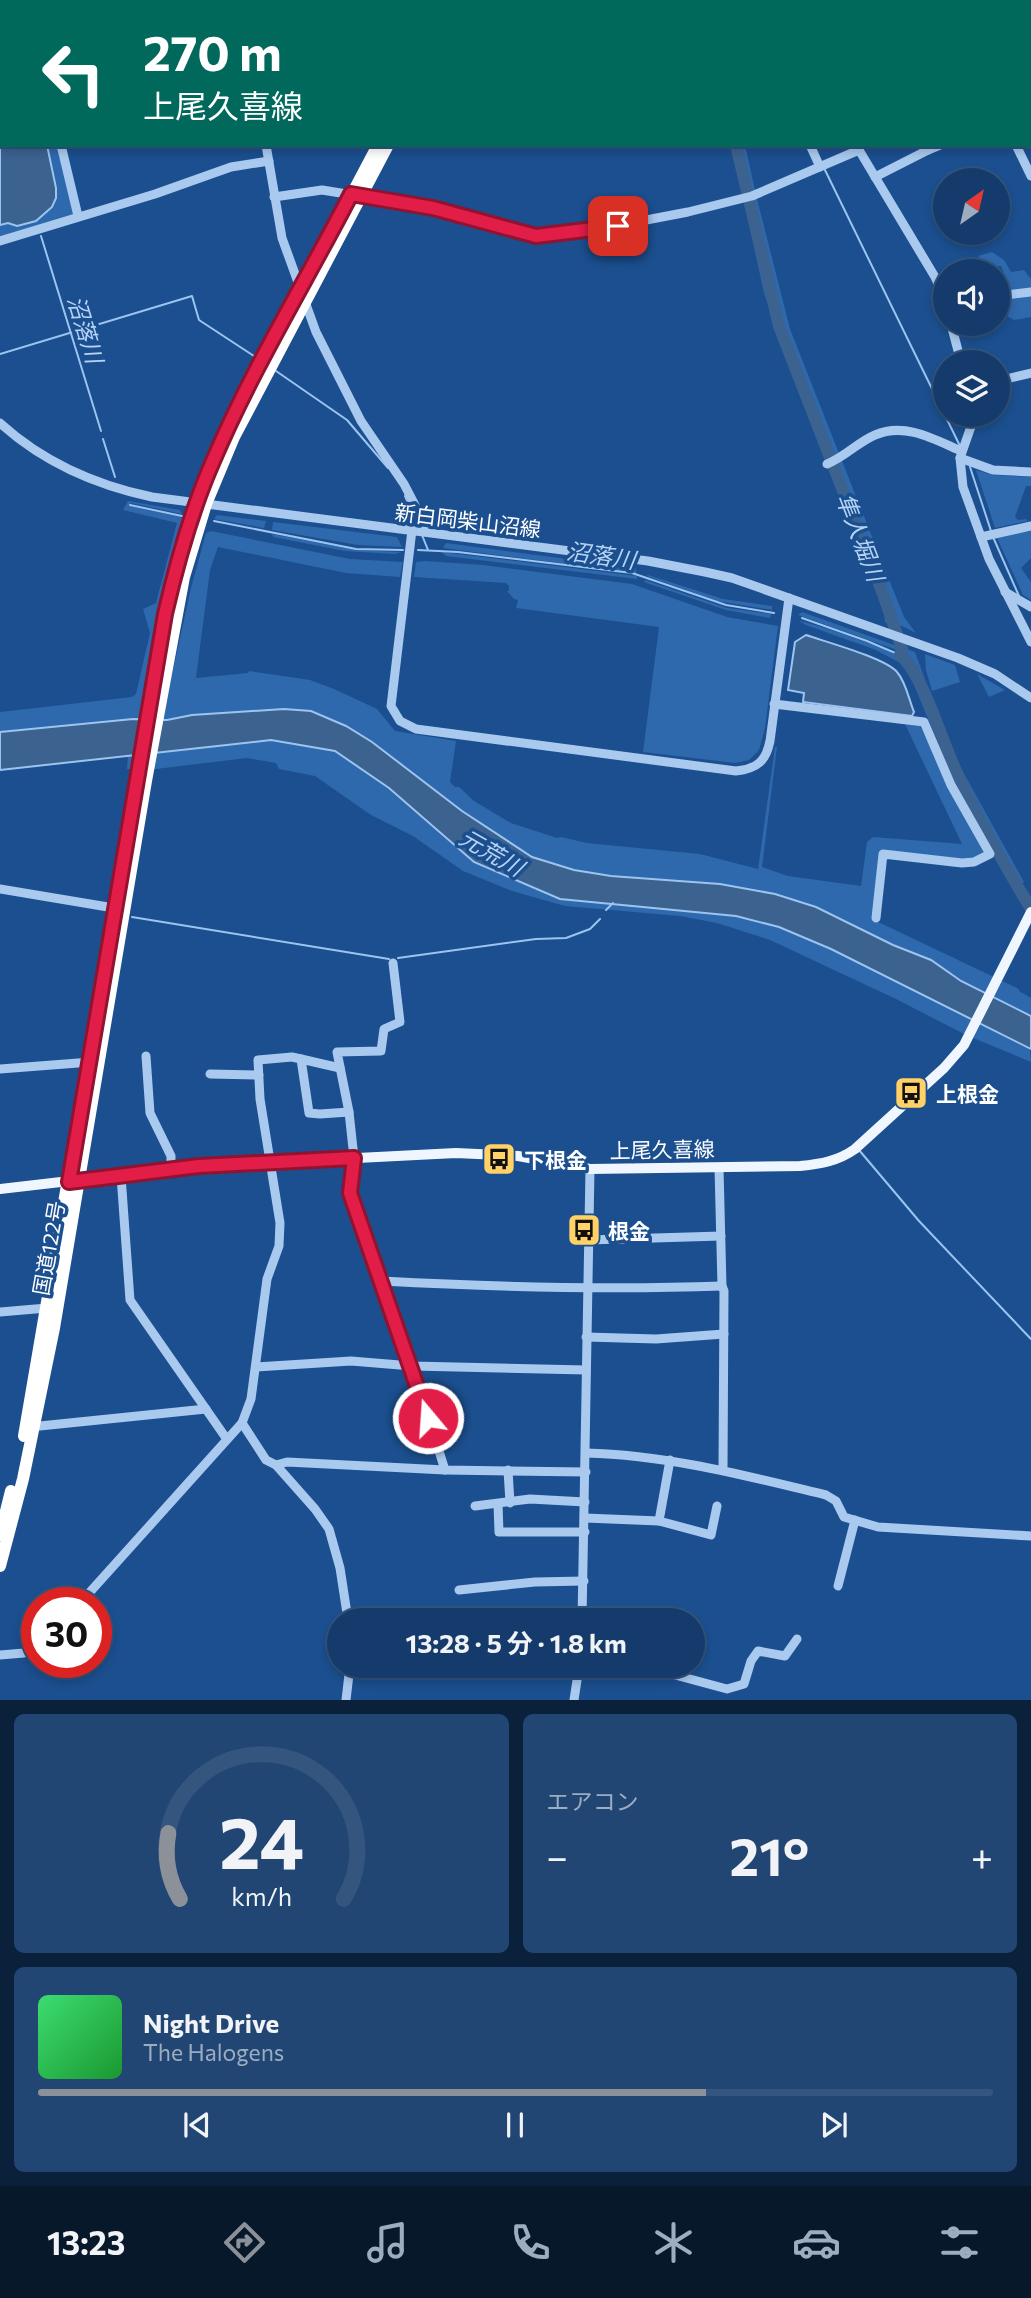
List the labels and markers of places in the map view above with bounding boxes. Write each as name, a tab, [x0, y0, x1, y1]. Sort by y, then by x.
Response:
pin	[588, 196, 648, 256]
bus stop icon: 上根金	[892, 1074, 930, 1112]
place label: 上根金	[936, 1081, 999, 1106]
bus stop icon: 下根金	[480, 1140, 518, 1178]
place label: 下根金	[524, 1147, 587, 1172]
bus stop icon: 根金	[565, 1211, 603, 1249]
place label: 根金	[608, 1218, 650, 1243]

